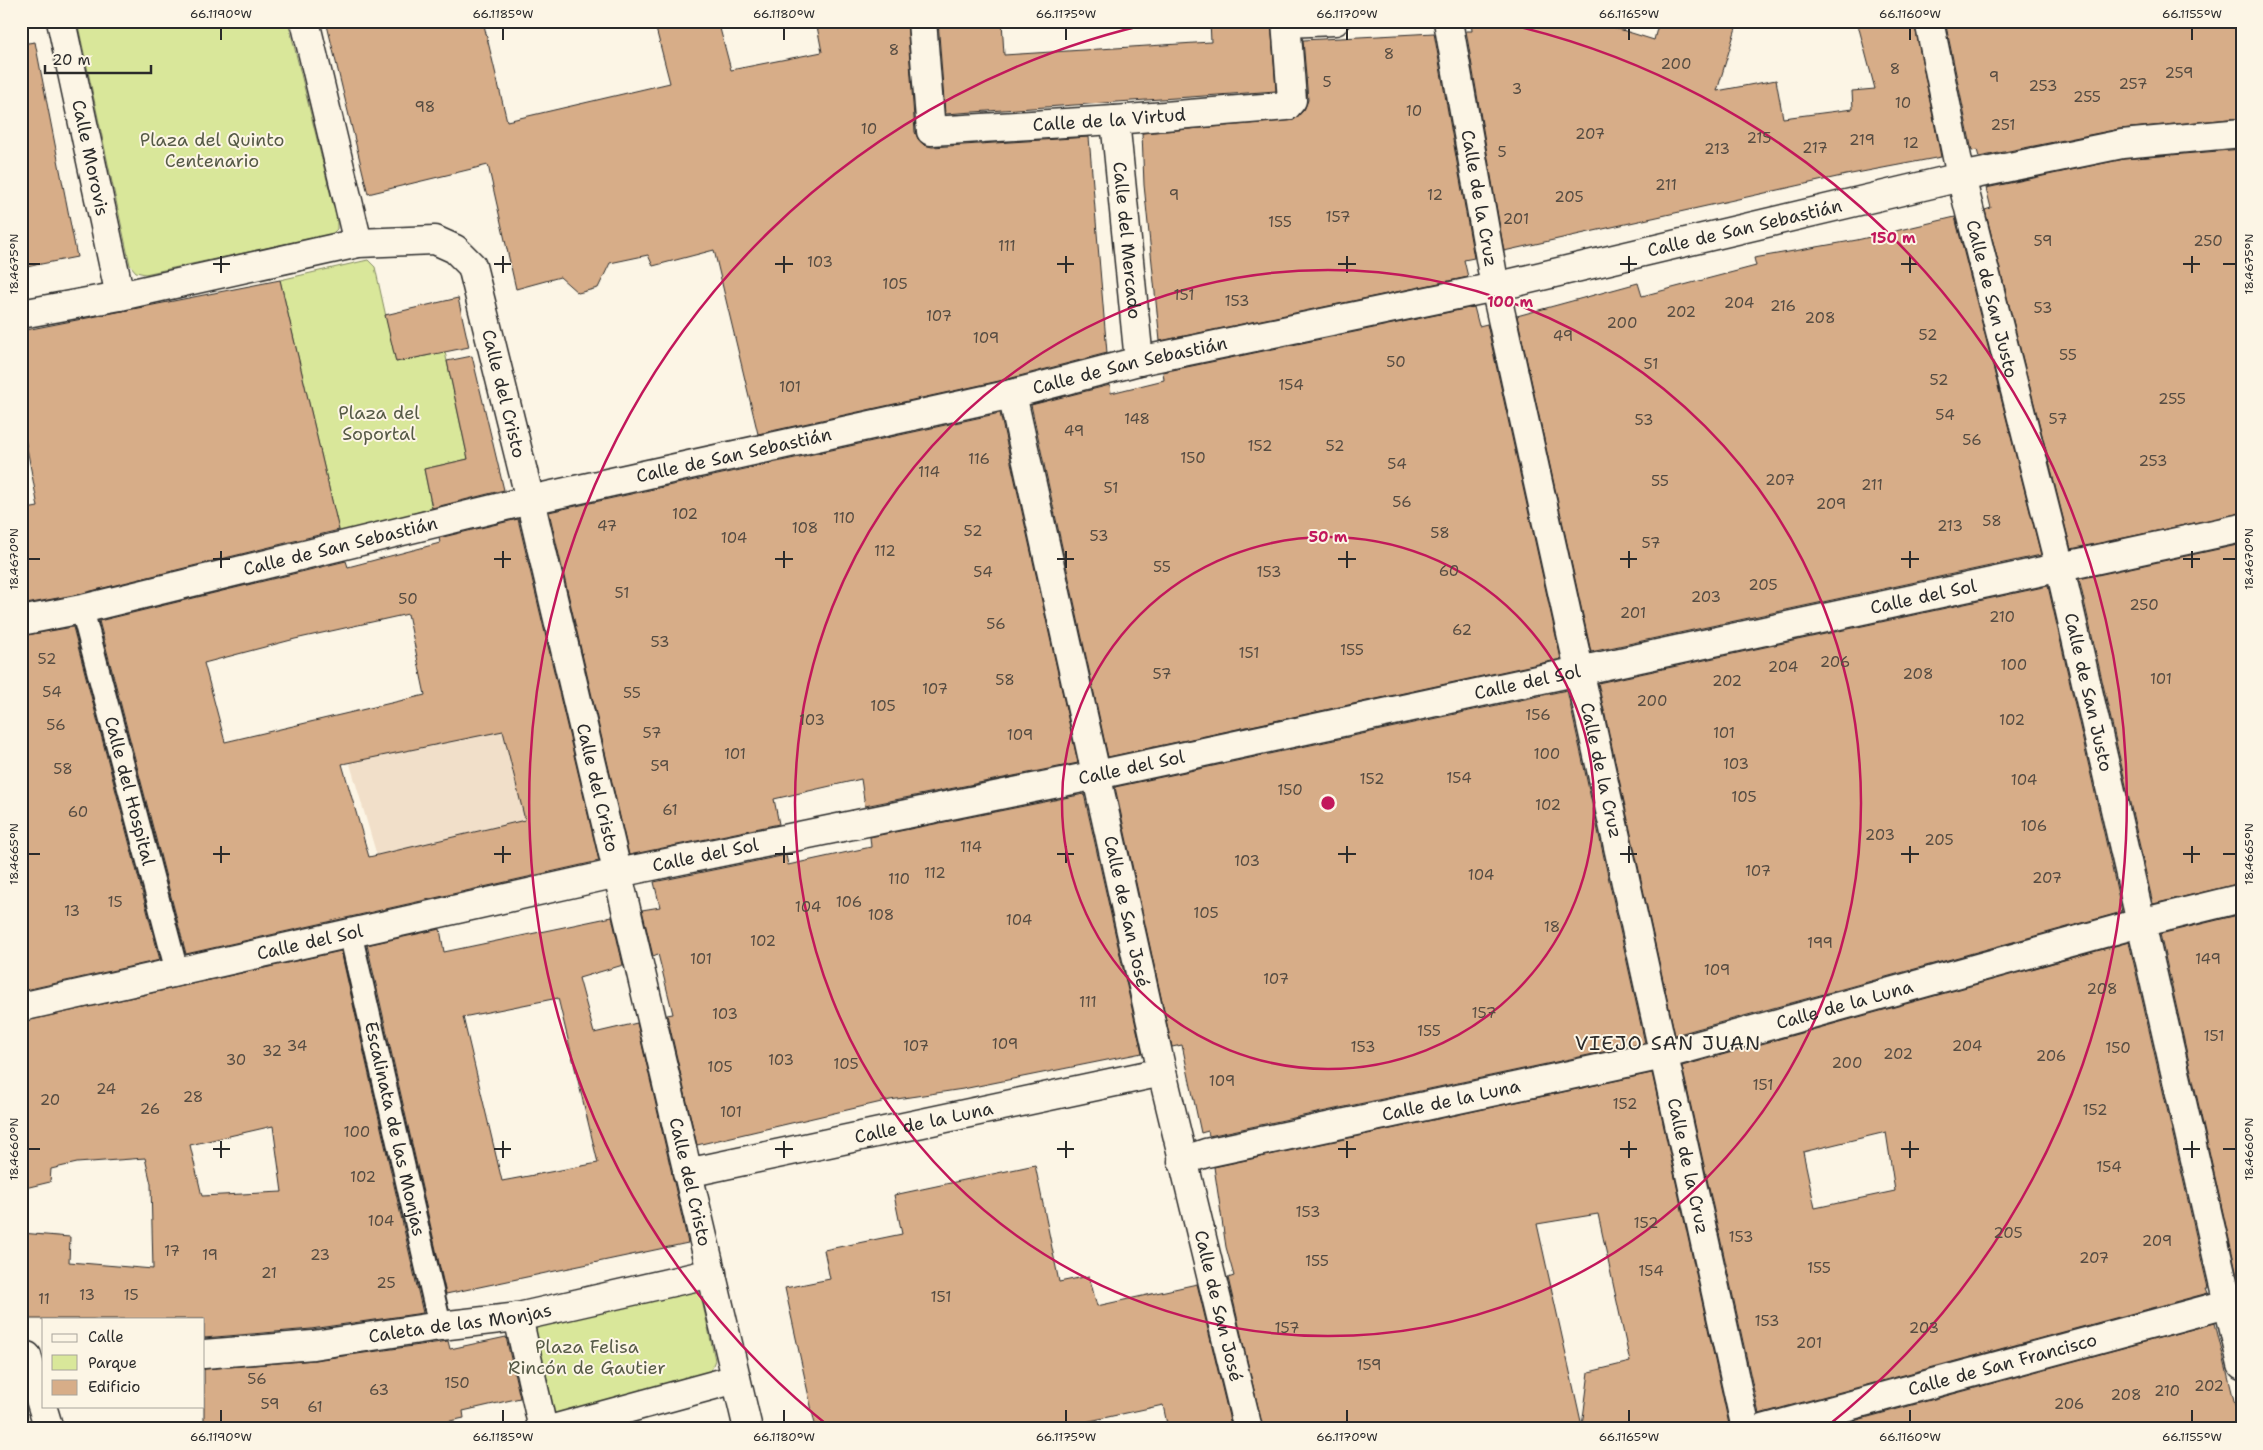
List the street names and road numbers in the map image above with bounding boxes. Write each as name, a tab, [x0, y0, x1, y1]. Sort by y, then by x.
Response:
street label: Calle Morovis	[66, 97, 115, 218]
street label: Calle de la Virtud	[1032, 102, 1187, 137]
street label: Calle de la Cruz	[1455, 128, 1503, 269]
street label: Calle del Mercado	[1107, 160, 1147, 320]
street label: Calle de San Sebastián	[1645, 194, 1844, 263]
street label: Calle de San Justo	[1960, 217, 2023, 381]
street label: Calle del Cristo	[476, 327, 531, 460]
street label: Calle de San Sebastián	[1030, 331, 1229, 400]
street label: Calle de San Sebastián	[634, 422, 834, 488]
street label: Calle de San Sebastián	[241, 511, 440, 581]
street label: Calle del Sol	[1868, 574, 1979, 620]
street label: Calle de San Justo	[2059, 610, 2118, 774]
street label: Calle del Sol	[1472, 659, 1583, 705]
street label: Calle de la Cruz	[1575, 700, 1628, 841]
street label: Calle del Hospital	[99, 714, 161, 869]
street label: Calle del Cristo	[571, 721, 624, 854]
street label: Calle del Sol	[1076, 744, 1187, 791]
street label: Calle del Sol	[650, 832, 761, 878]
street label: Calle de San José	[1098, 833, 1155, 990]
street label: Calle del Sol	[255, 919, 366, 966]
street label: Calle de la Luna	[1773, 974, 1916, 1035]
street label: Escalinata de las Monjas	[359, 1019, 431, 1238]
street label: Calle de la Luna	[1380, 1074, 1523, 1127]
street label: Calle de la Luna	[852, 1096, 995, 1149]
street label: Calle de la Cruz	[1662, 1096, 1715, 1236]
street label: Calle del Cristo	[663, 1115, 717, 1249]
street label: Calle de San José	[1189, 1228, 1248, 1384]
street label: Caleta de las Monjas	[367, 1298, 554, 1349]
street label: Calle de San Francisco	[1905, 1328, 2100, 1401]

